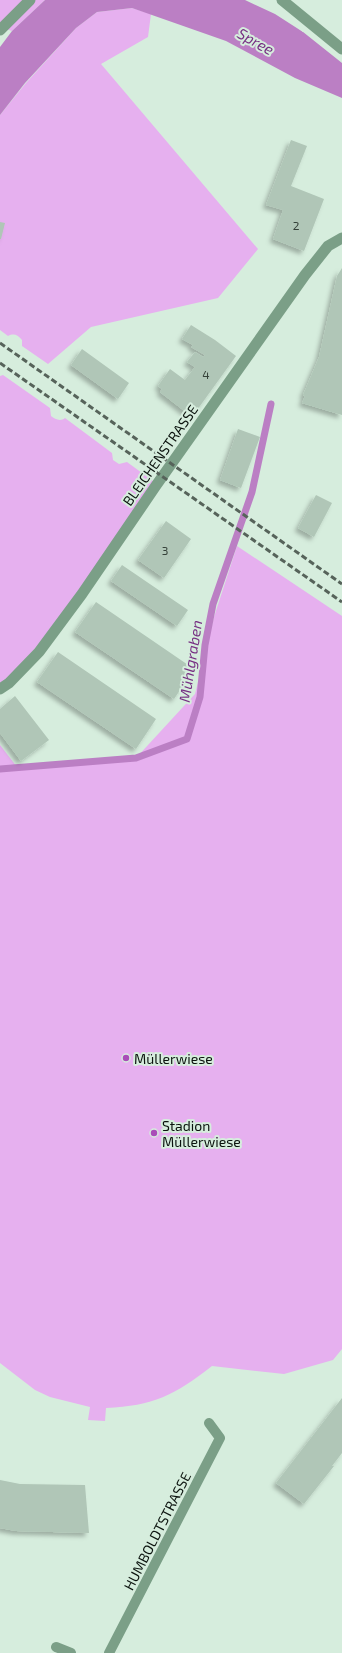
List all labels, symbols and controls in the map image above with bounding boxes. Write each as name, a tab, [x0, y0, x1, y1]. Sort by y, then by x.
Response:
water label: Spree	[235, 24, 277, 58]
house number: 2	[293, 218, 300, 232]
house number: 4	[202, 367, 210, 381]
street label: BLEICHENSTRASSE	[119, 401, 201, 509]
house number: 3	[162, 543, 168, 557]
water label: Mühlgraben	[175, 619, 205, 703]
place label: Müllerwiese	[134, 1050, 213, 1067]
marker: Müllerwiese	[121, 1053, 131, 1063]
place label: Stadion Müllerwiese	[162, 1117, 241, 1150]
marker: Stadion Müllerwiese	[149, 1128, 159, 1138]
street label: HUMBOLDTSTRASSE	[120, 1469, 194, 1593]

